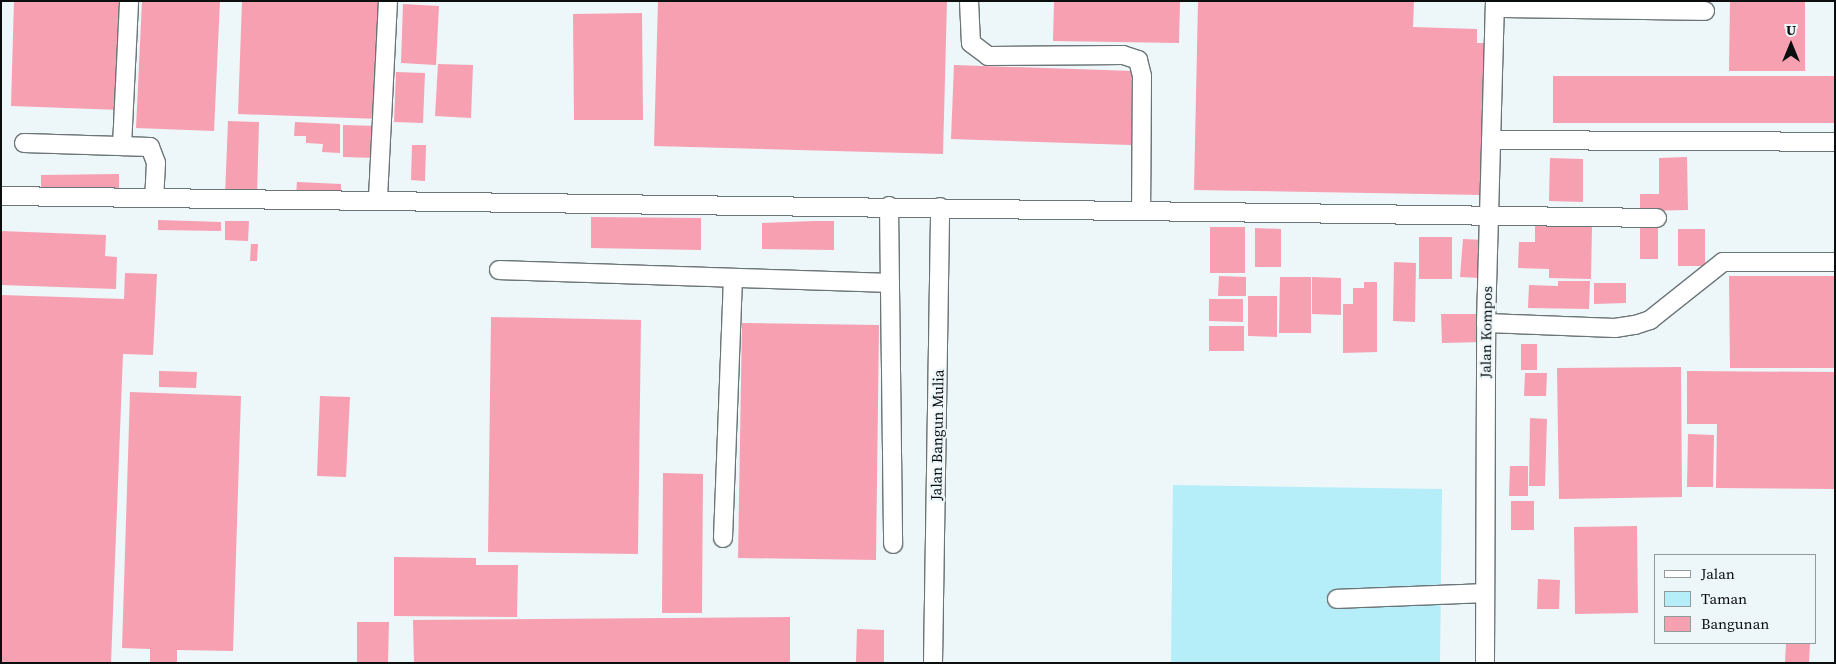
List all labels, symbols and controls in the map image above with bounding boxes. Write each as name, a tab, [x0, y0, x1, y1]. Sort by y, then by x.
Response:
north arrow	[1766, 20, 1816, 70]
text: U	[1786, 20, 1796, 40]
street label: Jalan Kompos	[1476, 286, 1496, 378]
street label: Jalan Bangun Mulia	[927, 369, 947, 501]
legend	[1654, 554, 1816, 644]
text: Jalan	[1701, 563, 1735, 584]
text: Taman	[1701, 588, 1747, 609]
text: Bangunan	[1701, 613, 1769, 634]

